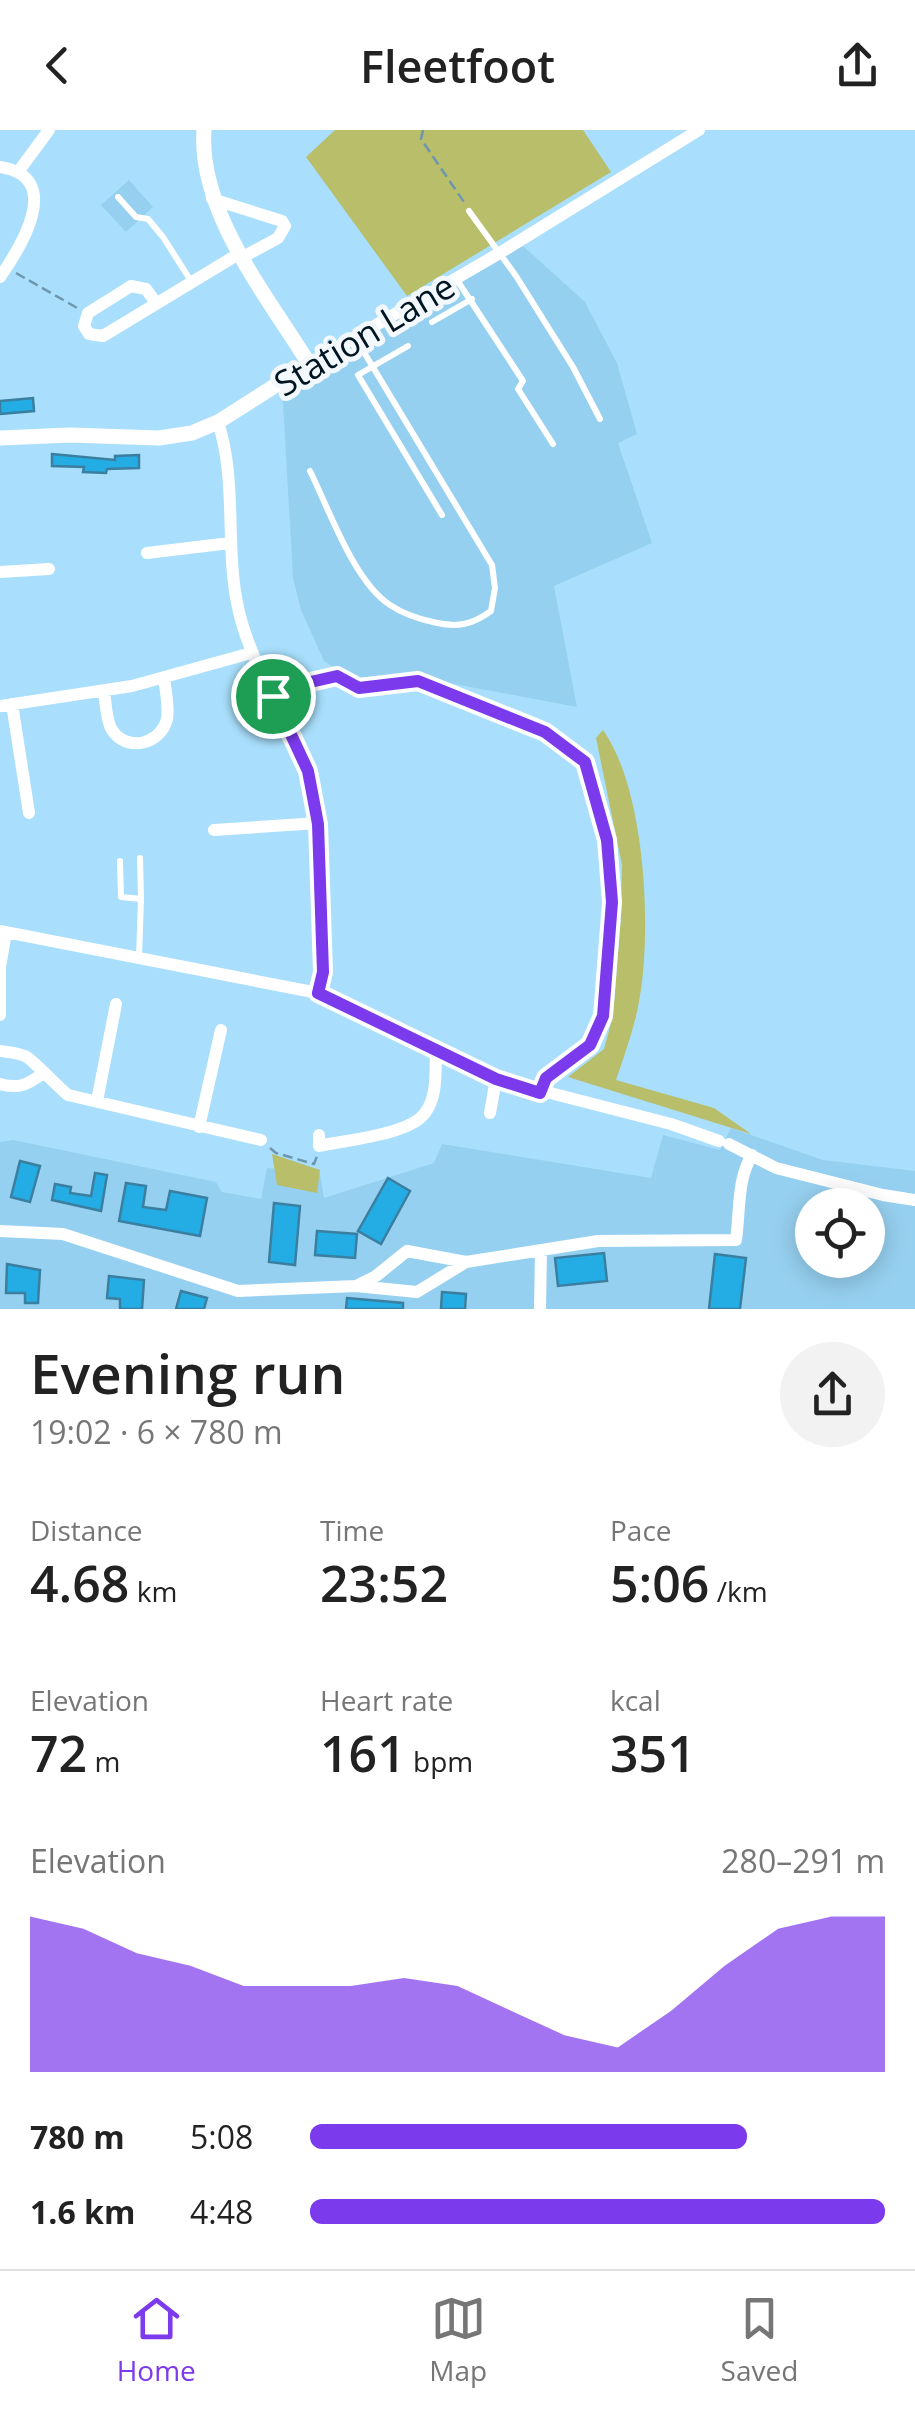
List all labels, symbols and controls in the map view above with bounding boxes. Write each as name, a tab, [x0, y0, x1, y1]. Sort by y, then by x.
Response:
text: Fleetfoot	[360, 35, 555, 96]
icon: back	[30, 38, 85, 93]
icon: share	[830, 38, 885, 93]
street label: Station Lane	[265, 262, 463, 406]
pin	[231, 654, 316, 739]
icon: arrive	[246, 669, 301, 724]
map controls	[795, 1188, 885, 1278]
button: locate	[795, 1188, 885, 1278]
text: Evening run	[30, 1335, 345, 1410]
button: share	[780, 1342, 885, 1447]
text: 19:02 · 6 × 780 m	[30, 1410, 283, 1453]
text: Distance	[30, 1511, 143, 1549]
text: Time	[320, 1511, 384, 1549]
text: Pace	[610, 1511, 672, 1549]
text: 4.68	[30, 1549, 129, 1617]
text: 23:52	[320, 1549, 448, 1617]
text: 5:06	[610, 1549, 709, 1617]
text: km	[129, 1572, 177, 1610]
text: /km	[709, 1572, 768, 1610]
text: Elevation	[30, 1681, 149, 1719]
text: Heart rate	[320, 1681, 453, 1719]
text: kcal	[610, 1681, 661, 1719]
text: 72	[30, 1719, 87, 1787]
text: 161	[320, 1719, 406, 1787]
text: 351	[610, 1719, 696, 1787]
text: m	[87, 1742, 120, 1780]
text: bpm	[406, 1742, 473, 1780]
text: Elevation	[30, 1839, 166, 1882]
text: 280–291 m	[721, 1839, 885, 1882]
text: 780 m	[30, 2115, 125, 2158]
text: 5:08	[190, 2115, 253, 2158]
text: 1.6 km	[30, 2190, 135, 2233]
text: 4:48	[190, 2190, 253, 2233]
tab: Home	[117, 2291, 196, 2389]
tab: Map	[429, 2291, 487, 2389]
tab: Saved	[721, 2291, 798, 2389]

